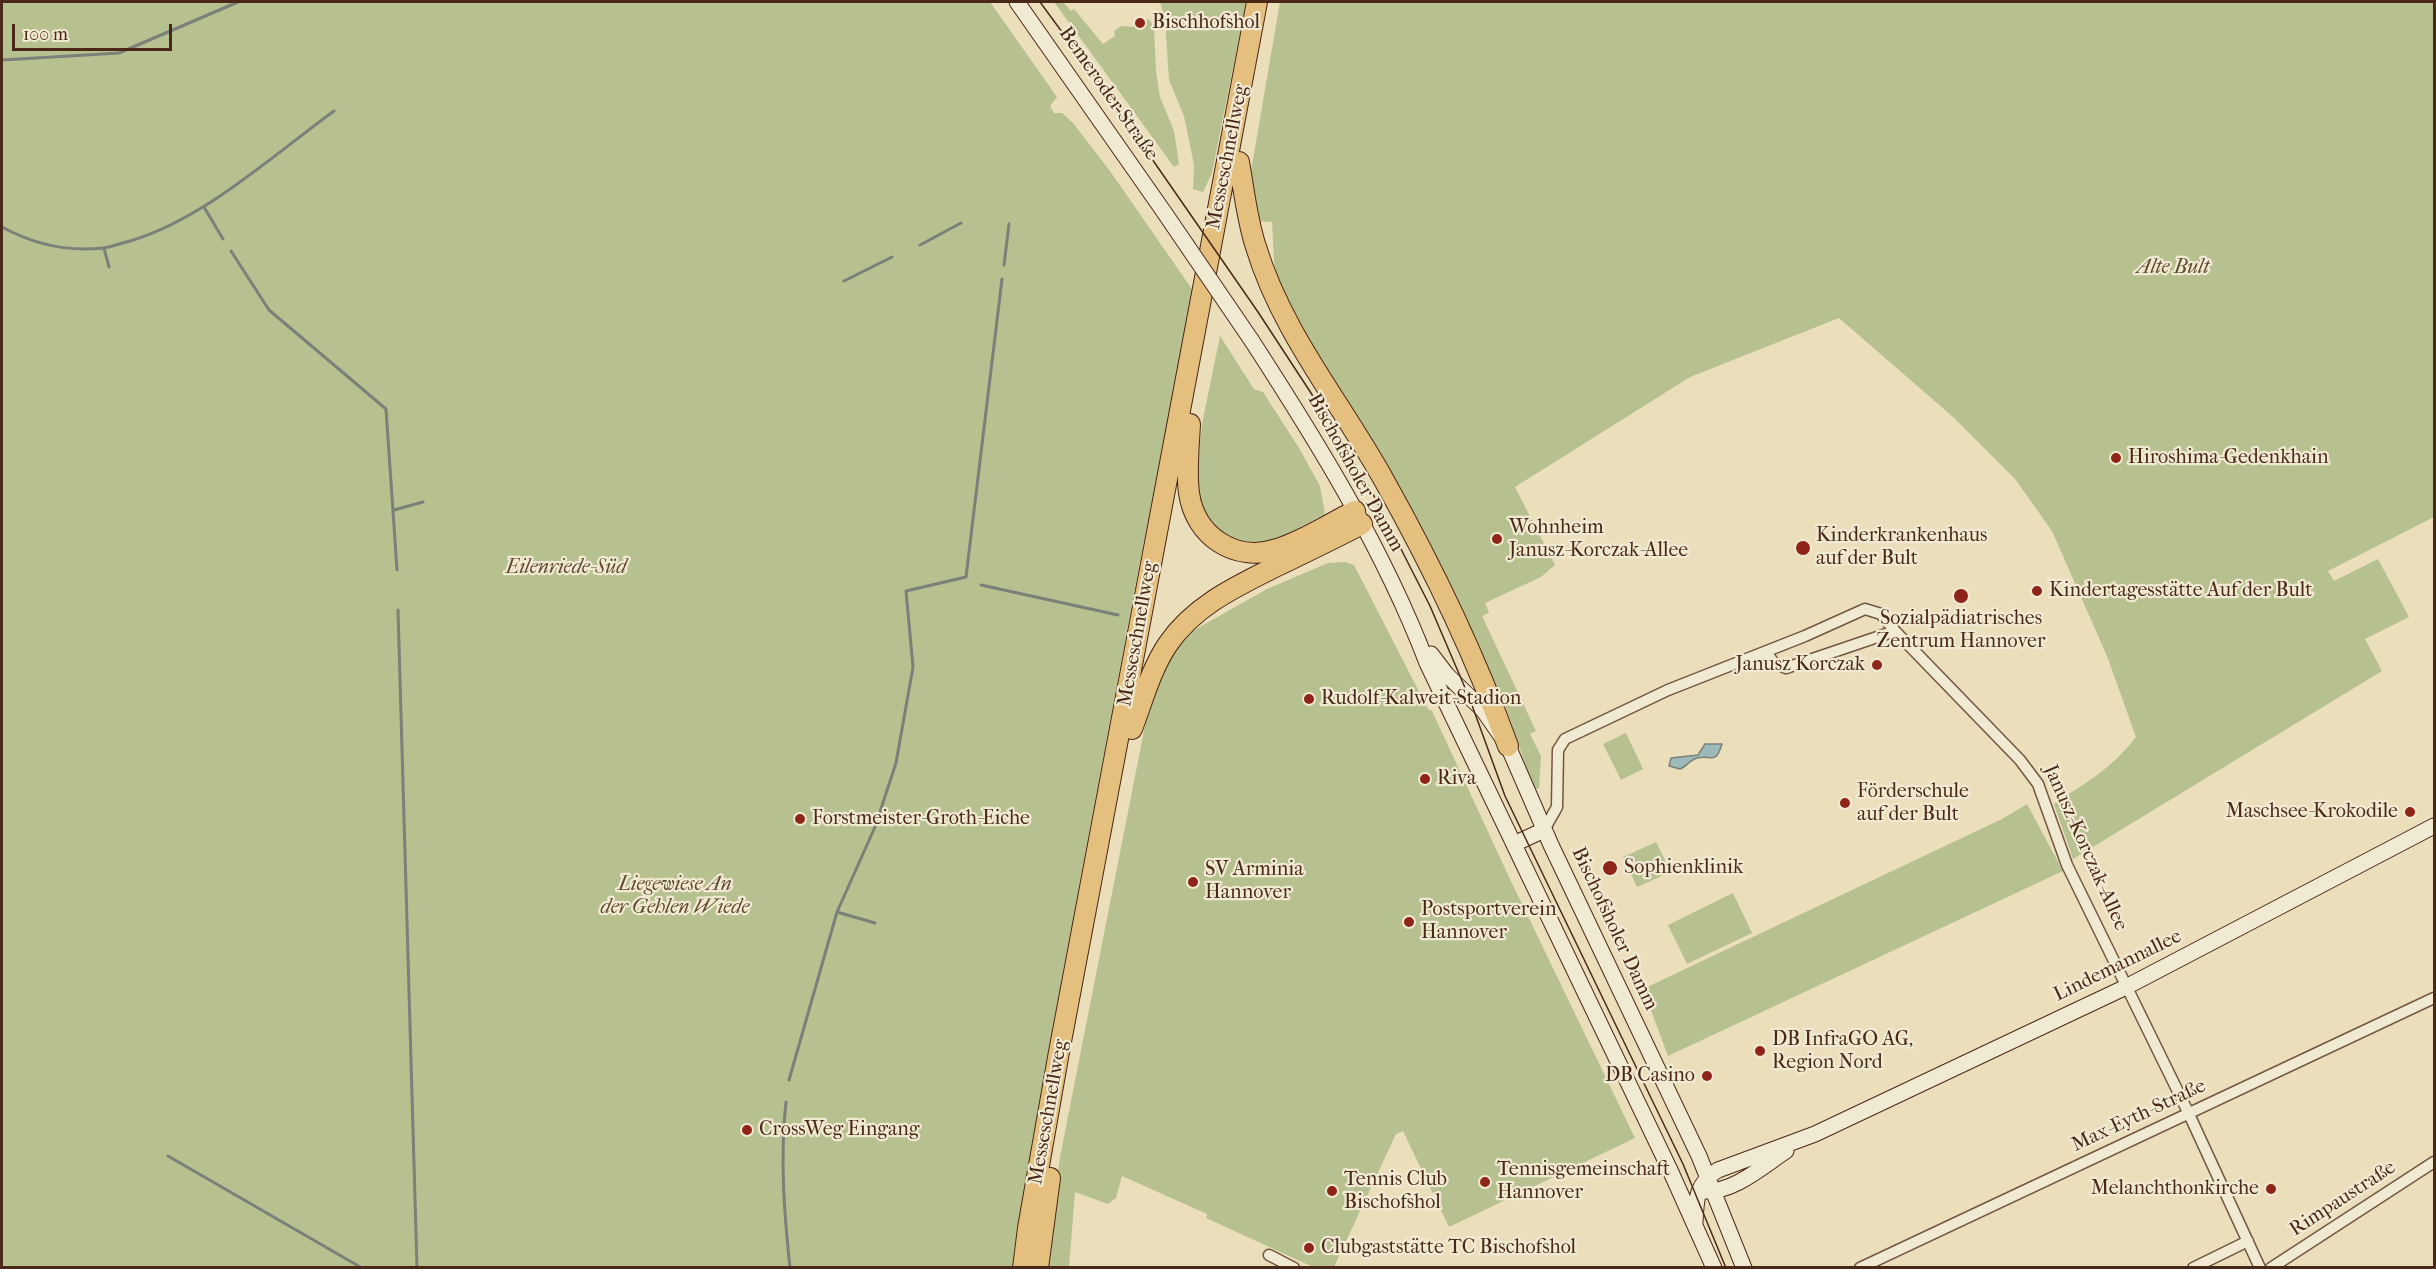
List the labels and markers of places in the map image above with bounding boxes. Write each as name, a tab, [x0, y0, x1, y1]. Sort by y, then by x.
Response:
place label: Bischhofshol	[1152, 11, 1260, 35]
marker: Bischhofshol	[1133, 16, 1147, 30]
place label: Hiroshima-Gedenkhain	[2128, 446, 2329, 470]
marker: Hiroshima-Gedenkhain	[2109, 451, 2123, 465]
place label: Wohnheim Janusz-Korczak-Allee	[1509, 516, 1688, 563]
place label: Kinderkrankenhaus auf der Bult	[1816, 524, 1987, 571]
marker: Wohnheim Janusz-Korczak-Allee	[1490, 532, 1504, 546]
marker: Kinderkrankenhaus auf der Bult	[1794, 539, 1812, 557]
place label: Kindertagesstätte Auf der Bult	[2049, 579, 2312, 603]
marker: Kindertagesstätte Auf der Bult	[2030, 584, 2044, 598]
marker: Sozialpädiatrisches Zentrum Hannover	[1952, 587, 1970, 605]
place label: Sozialpädiatrisches Zentrum Hannover	[1877, 607, 2045, 654]
place label: Janusz Korczak	[1736, 653, 1865, 677]
marker: Janusz Korczak	[1870, 658, 1884, 672]
place label: Rudolf-Kalweit-Stadion	[1321, 687, 1521, 711]
marker: Rudolf-Kalweit-Stadion	[1302, 692, 1316, 706]
place label: Riva	[1437, 767, 1476, 791]
marker: Riva	[1418, 772, 1432, 786]
place label: Förderschule auf der Bult	[1857, 780, 1969, 827]
marker: Förderschule auf der Bult	[1838, 796, 1852, 810]
place label: Maschsee-Krokodile	[2226, 800, 2398, 824]
marker: Maschsee-Krokodile	[2403, 805, 2417, 819]
place label: Forstmeister-Groth-Eiche	[812, 807, 1030, 831]
marker: Forstmeister-Groth-Eiche	[793, 812, 807, 826]
place label: Sophienklinik	[1624, 856, 1743, 880]
place label: SV Arminia Hannover	[1205, 858, 1303, 905]
marker: Sophienklinik	[1601, 859, 1619, 877]
marker: SV Arminia Hannover	[1186, 875, 1200, 889]
place label: Postsportverein Hannover	[1421, 898, 1557, 945]
marker: Postsportverein Hannover	[1402, 915, 1416, 929]
place label: DB InfraGO AG, Region Nord	[1772, 1028, 1913, 1075]
marker: DB InfraGO AG, Region Nord	[1753, 1044, 1767, 1058]
place label: DB Casino	[1605, 1064, 1695, 1088]
marker: DB Casino	[1700, 1069, 1714, 1083]
place label: CrossWeg Eingang	[759, 1118, 920, 1142]
marker: CrossWeg Eingang	[740, 1123, 754, 1137]
place label: Tennisgemeinschaft Hannover	[1497, 1158, 1670, 1205]
place label: Tennis Club Bischofshol	[1344, 1168, 1447, 1215]
marker: Tennisgemeinschaft Hannover	[1478, 1175, 1492, 1189]
place label: Melanchthonkirche	[2091, 1177, 2259, 1201]
marker: Melanchthonkirche	[2264, 1182, 2278, 1196]
marker: Tennis Club Bischofshol	[1325, 1184, 1339, 1198]
place label: Clubgaststätte TC Bischofshol	[1321, 1236, 1576, 1260]
marker: Clubgaststätte TC Bischofshol	[1302, 1241, 1316, 1255]

